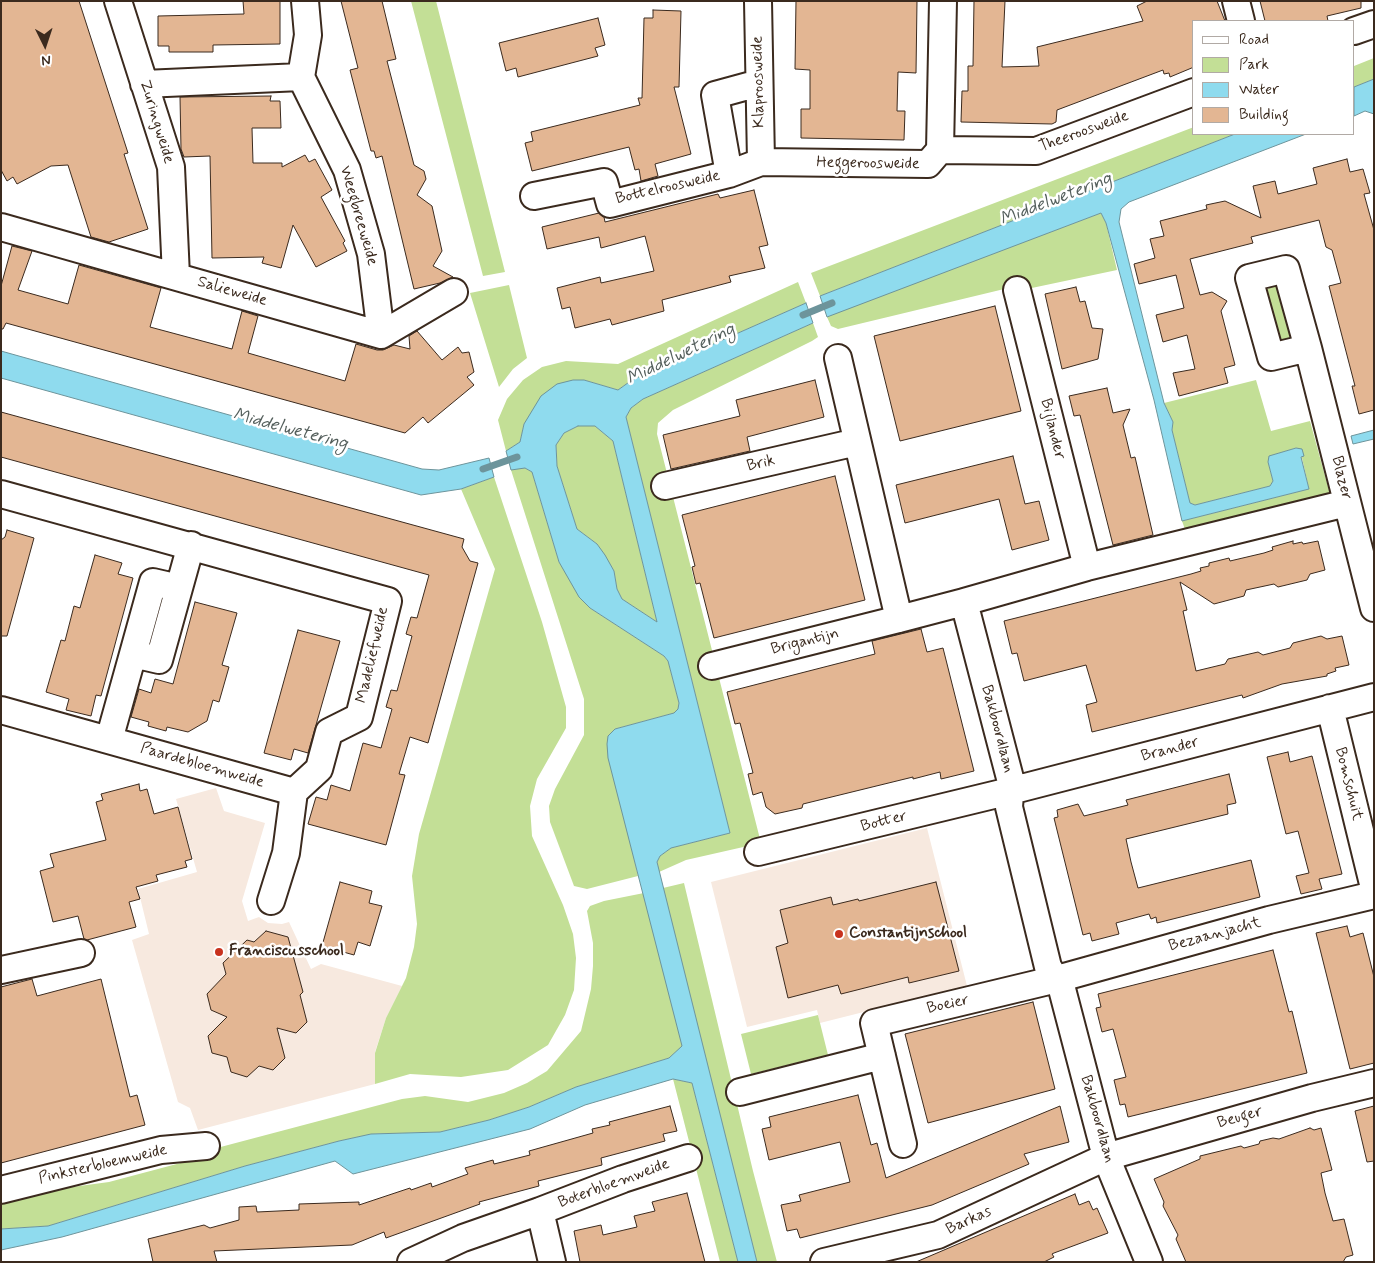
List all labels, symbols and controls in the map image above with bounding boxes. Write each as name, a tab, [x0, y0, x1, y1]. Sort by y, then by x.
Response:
north arrow	[20, 20, 70, 70]
legend	[1192, 20, 1355, 135]
text: Road	[1239, 30, 1269, 50]
street label: Klaproosweide	[749, 36, 769, 128]
text: N	[41, 51, 51, 69]
text: Park	[1239, 55, 1269, 75]
street label: Zuringweide	[134, 78, 178, 166]
text: Water	[1239, 80, 1279, 100]
text: Building	[1239, 105, 1289, 125]
street label: Theeroosweide	[1037, 107, 1131, 157]
street label: Heggeroosweide	[816, 153, 920, 175]
street label: Weegbreeweide	[335, 164, 381, 268]
street label: Bottelroosweide	[614, 167, 722, 209]
water label: Middelwetering	[997, 169, 1115, 231]
street label: Salieweide	[195, 273, 269, 311]
water label: Middelwetering	[623, 319, 739, 391]
street label: Bijlander	[1035, 397, 1069, 461]
water label: Middelwetering	[230, 404, 350, 456]
street label: Brik	[745, 451, 777, 477]
street label: Blazer	[1326, 454, 1356, 502]
street label: Madeliefweide	[353, 605, 393, 705]
street label: Brigantijn	[769, 624, 841, 660]
street label: Bakboordlaan	[976, 683, 1018, 775]
street label: Brander	[1139, 733, 1201, 767]
street label: Paardebloemweide	[138, 739, 266, 793]
street label: Bomschuit	[1330, 745, 1366, 823]
street label: Botter	[859, 807, 909, 837]
street label: Bezaanjacht	[1167, 913, 1263, 957]
place label: Constantijnschool	[849, 924, 967, 944]
marker: Constantijnschool	[833, 928, 845, 940]
place label: Franciscusschool	[229, 942, 344, 962]
marker: Franciscusschool	[213, 946, 225, 958]
street label: Boeier	[925, 991, 971, 1019]
street label: Bakboordlaan	[1075, 1073, 1119, 1165]
street label: Beuger	[1215, 1102, 1265, 1134]
street label: Pinksterbloemweide	[37, 1141, 169, 1189]
street label: Boterbloemweide	[556, 1155, 672, 1213]
street label: Barkas	[943, 1202, 995, 1240]

